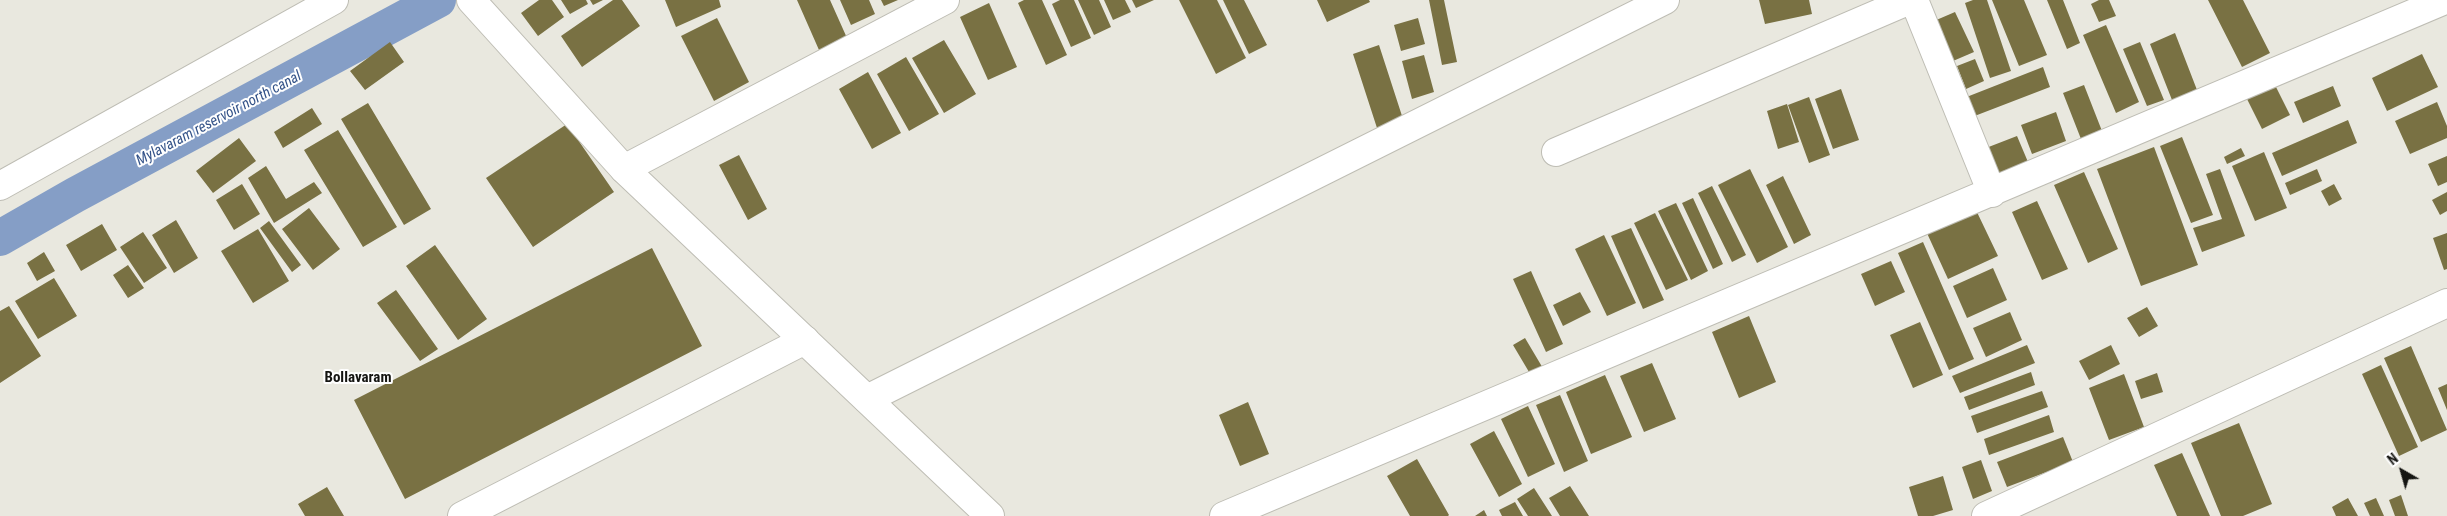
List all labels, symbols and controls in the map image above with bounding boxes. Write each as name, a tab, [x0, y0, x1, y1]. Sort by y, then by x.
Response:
water label: Mylavaram reservoir north canal	[133, 68, 305, 170]
district label: Bollavaram	[324, 369, 392, 387]
north arrow	[2377, 446, 2427, 496]
text: N	[2384, 450, 2401, 468]

